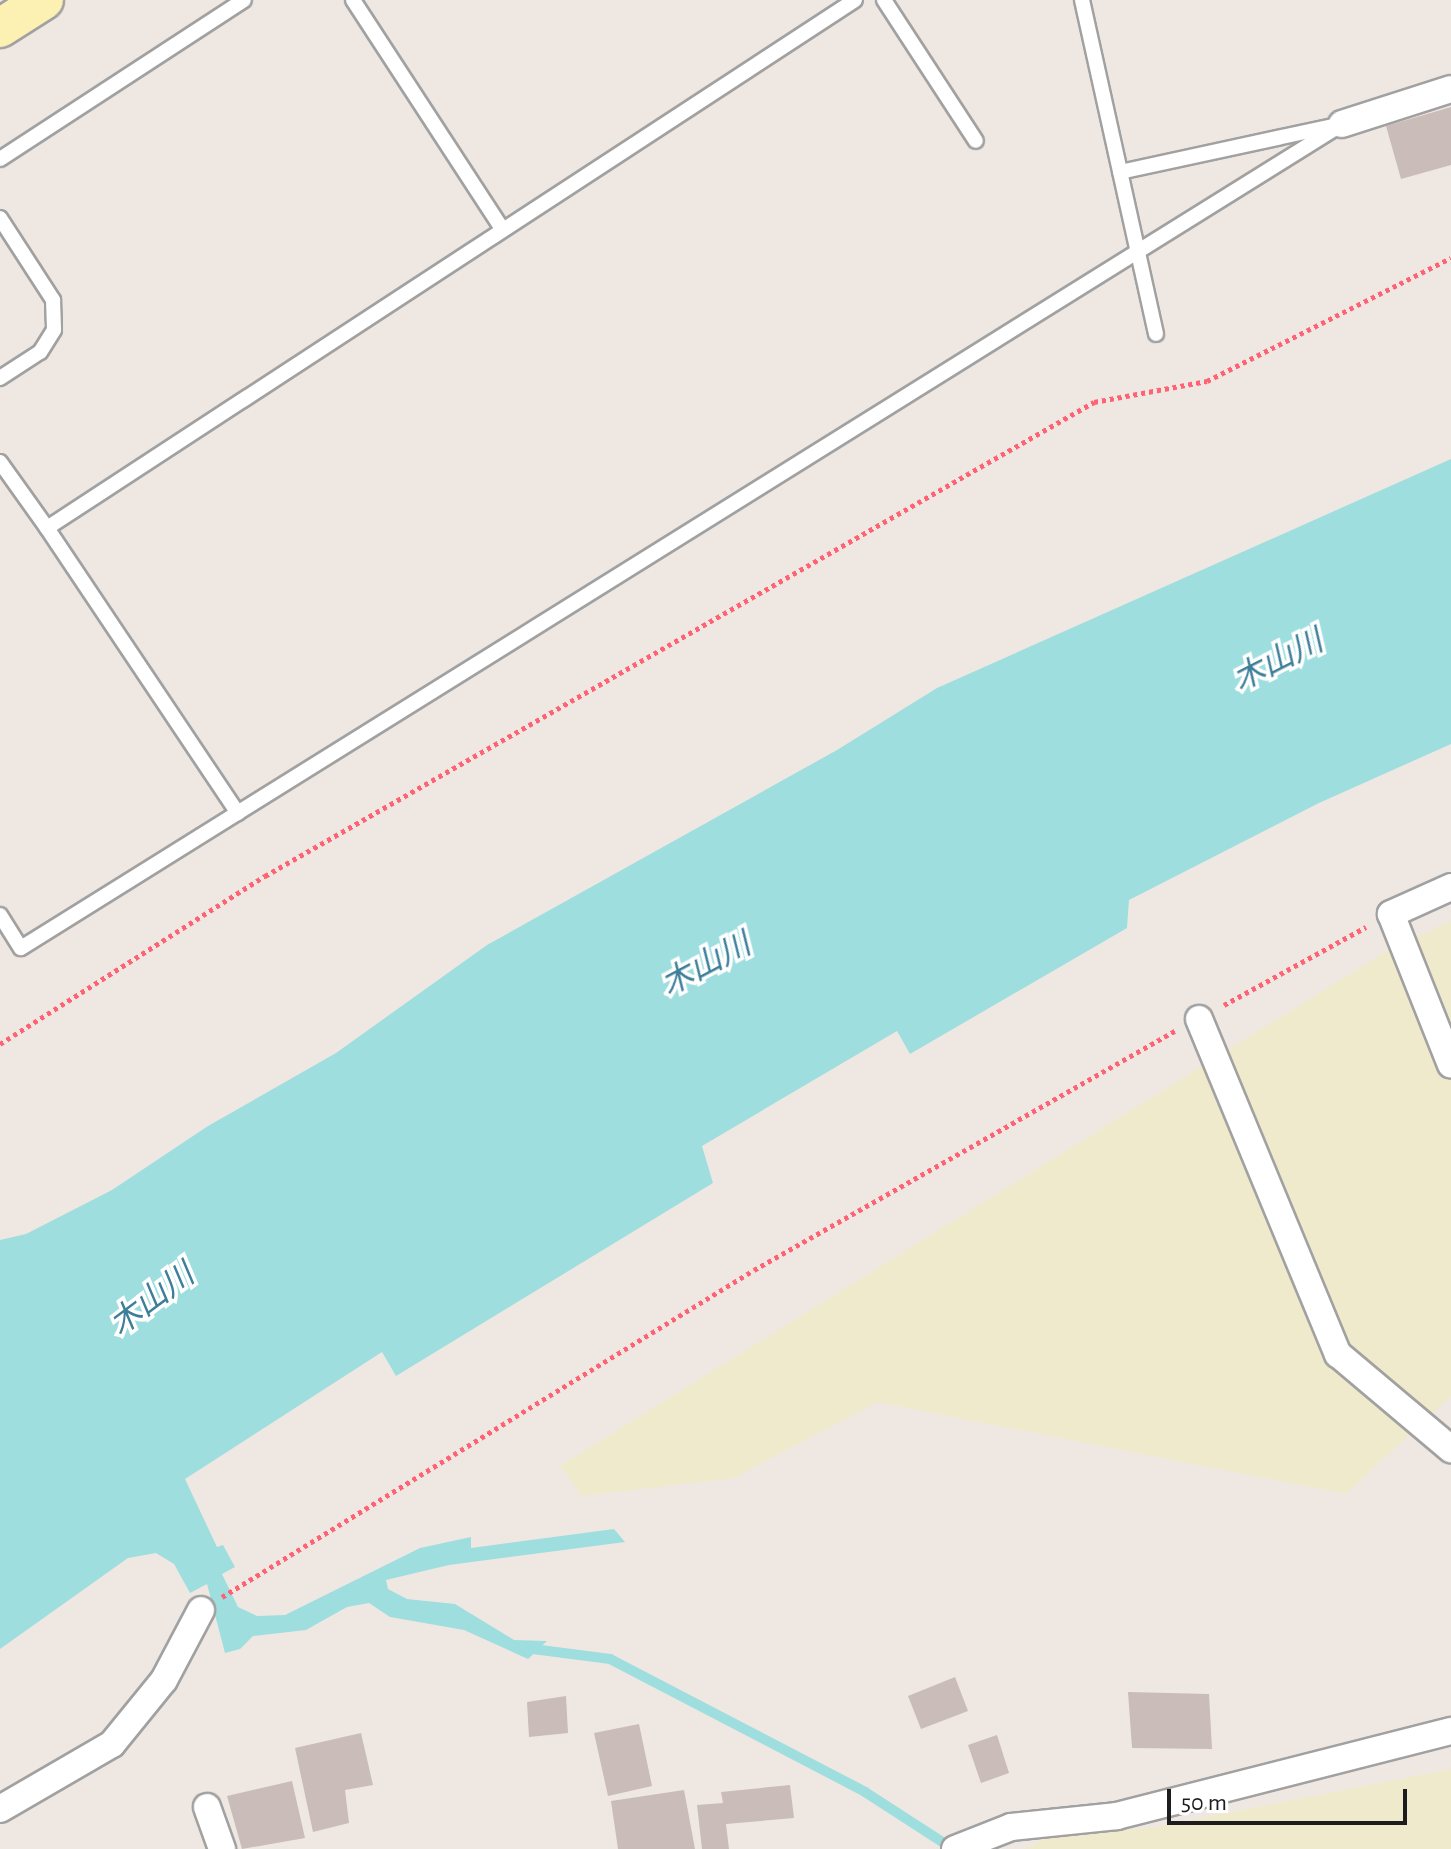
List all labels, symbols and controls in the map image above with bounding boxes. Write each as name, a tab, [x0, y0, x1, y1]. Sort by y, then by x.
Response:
water label: 木山川	[1227, 622, 1329, 700]
water label: 木山川	[655, 926, 757, 1004]
water label: 木山川	[102, 1256, 202, 1344]
scale bar	[1171, 1773, 1411, 1823]
text: 50 m	[1181, 1791, 1227, 1815]

